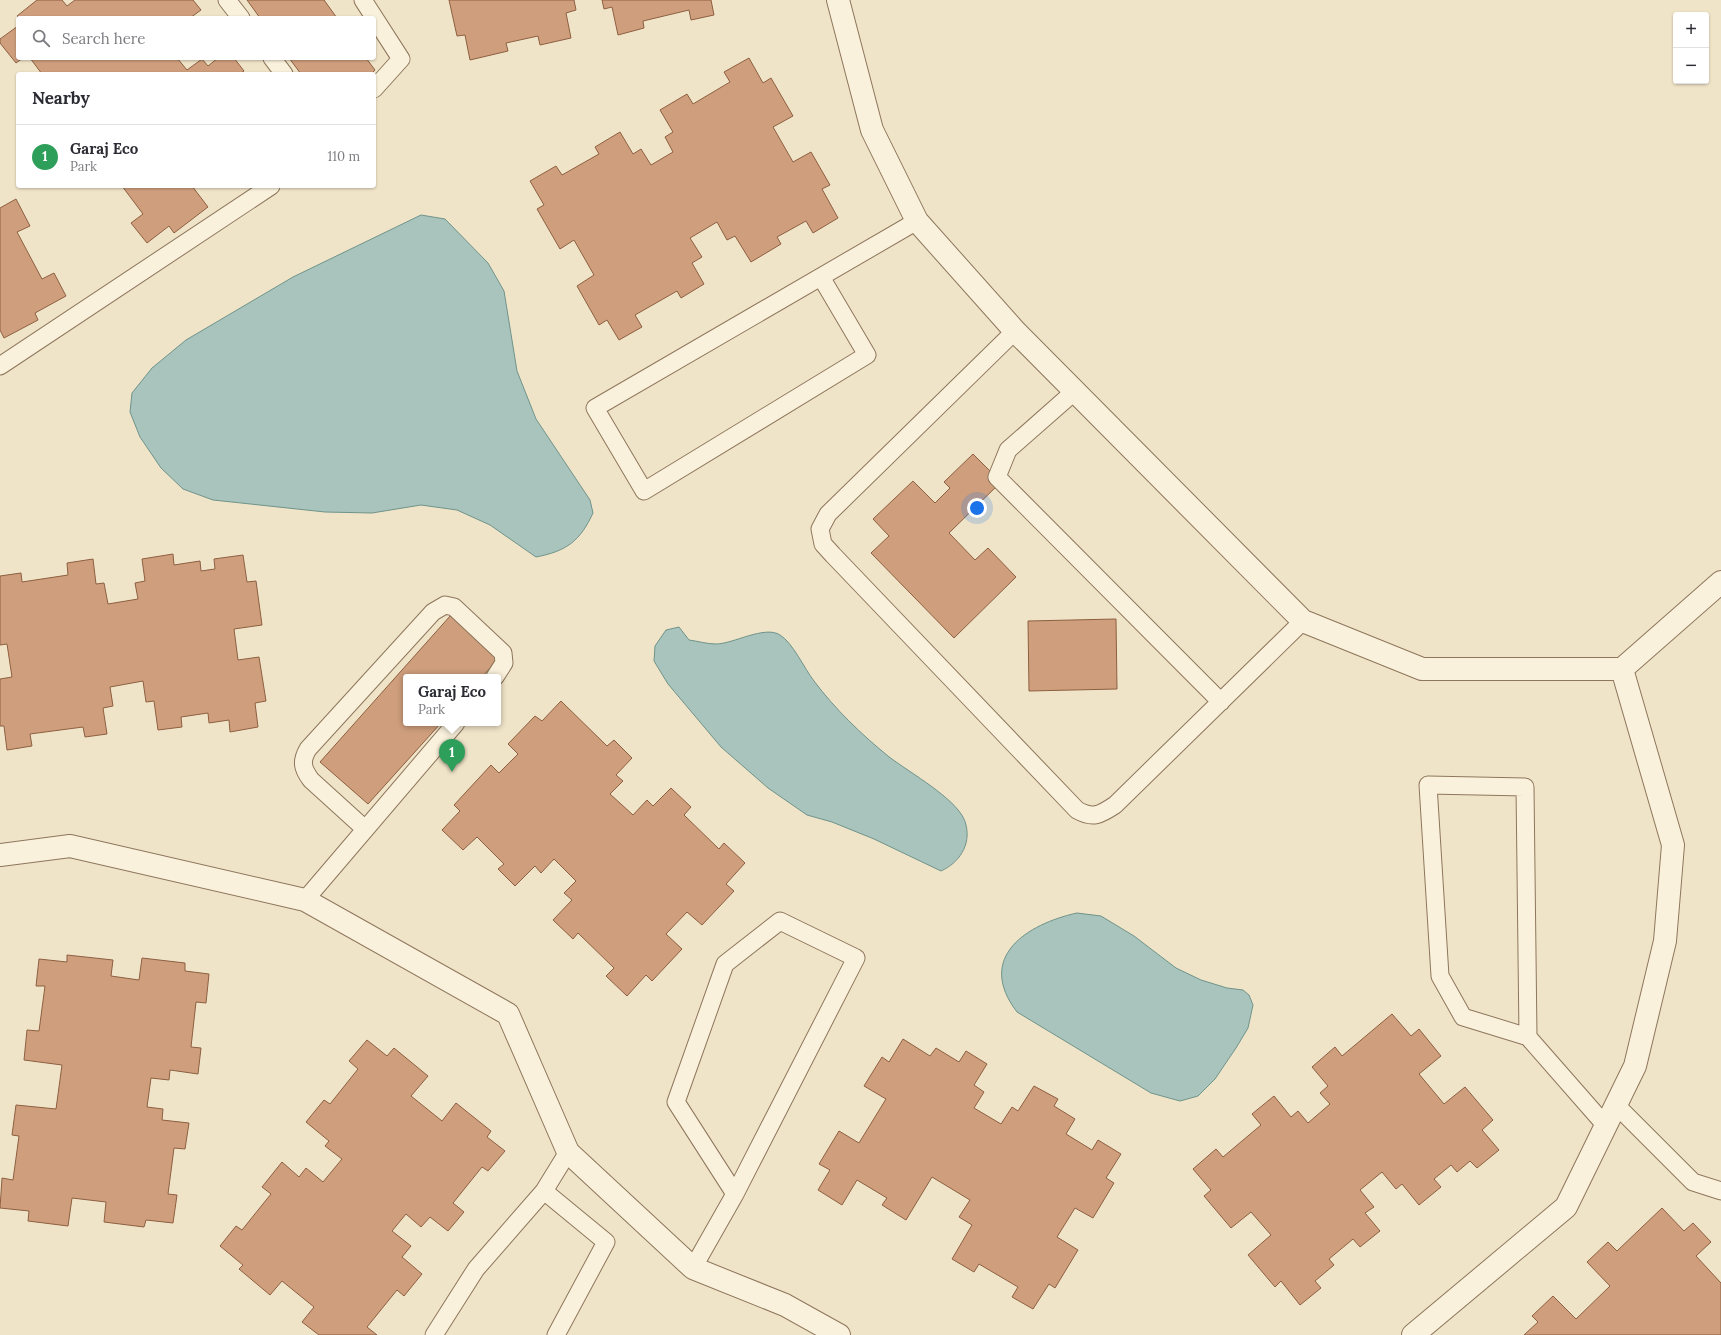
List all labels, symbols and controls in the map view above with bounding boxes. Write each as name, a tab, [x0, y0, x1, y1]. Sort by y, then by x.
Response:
map controls	[1673, 12, 1709, 84]
button: +	[1673, 12, 1709, 48]
search box	[16, 16, 376, 60]
icon: search	[30, 27, 52, 49]
text: Search here	[62, 29, 145, 48]
button: −	[1673, 48, 1709, 84]
text: Nearby	[32, 87, 90, 109]
text: Garaj Eco	[70, 139, 138, 158]
text: 1	[42, 148, 48, 165]
text: 110 m	[327, 148, 360, 165]
text: Park	[70, 158, 97, 175]
your location	[967, 498, 987, 518]
popup	[403, 674, 501, 726]
text: Garaj Eco	[418, 682, 486, 701]
text: Park	[418, 701, 445, 718]
pin: 1	[439, 739, 465, 772]

